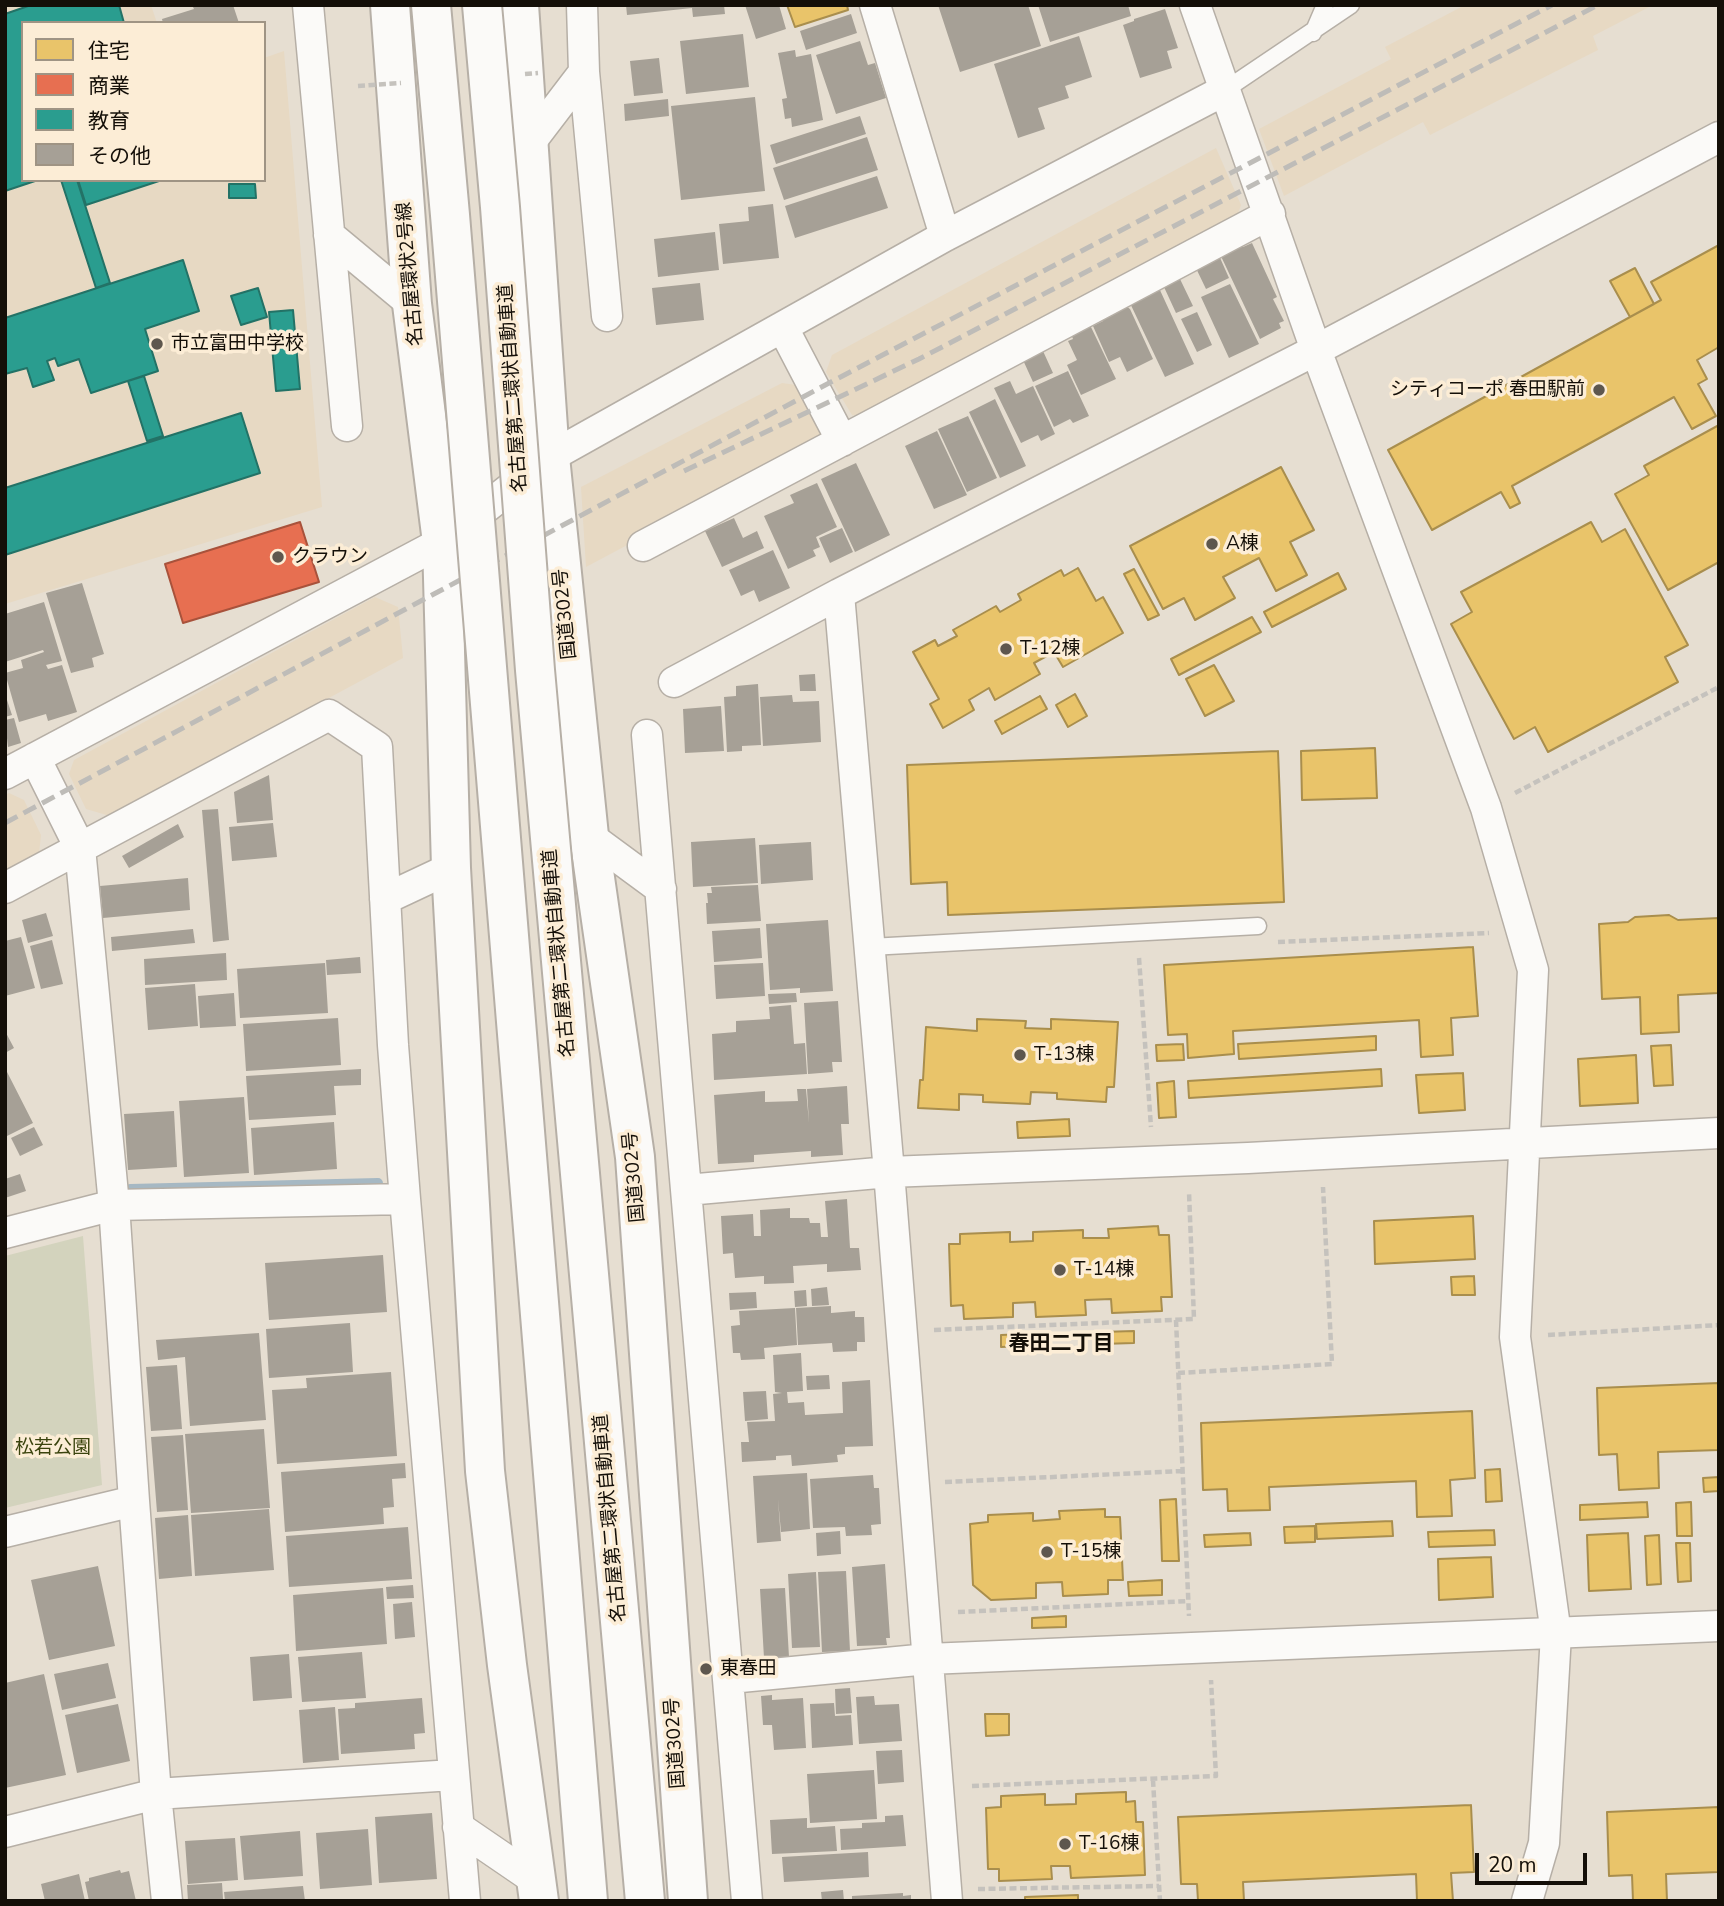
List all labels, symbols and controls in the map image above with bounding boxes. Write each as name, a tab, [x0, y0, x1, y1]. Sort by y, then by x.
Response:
legend	[21, 21, 266, 182]
text: 住宅	[88, 37, 130, 65]
text: 商業	[88, 72, 130, 100]
text: 教育	[88, 107, 130, 135]
text: その他	[88, 142, 151, 170]
street label: 名古屋環状2号線	[393, 201, 429, 347]
street label: 名古屋第二環状自動車道	[495, 283, 533, 493]
place label: 市立富田中学校	[171, 333, 304, 355]
marker: 市立富田中学校	[149, 336, 165, 352]
place label: シティコーポ 春田駅前	[1390, 379, 1585, 401]
marker: シティコーポ 春田駅前	[1591, 382, 1607, 398]
place label: A棟	[1226, 533, 1259, 555]
marker: A棟	[1204, 536, 1220, 552]
place label: クラウン	[292, 546, 368, 568]
marker: クラウン	[270, 549, 286, 565]
street label: 国道302号	[550, 567, 582, 661]
place label: T-12棟	[1020, 638, 1080, 660]
marker: T-12棟	[998, 641, 1014, 657]
street label: 名古屋第二環状自動車道	[540, 848, 580, 1058]
place label: T-13棟	[1034, 1044, 1094, 1066]
marker: T-13棟	[1012, 1047, 1028, 1063]
street label: 国道302号	[620, 1131, 650, 1223]
place label: T-14棟	[1074, 1259, 1134, 1281]
marker: T-14棟	[1052, 1262, 1068, 1278]
district label: 春田二丁目	[1009, 1332, 1113, 1358]
street label: 名古屋第二環状自動車道	[591, 1413, 631, 1623]
park label: 松若公園	[15, 1437, 91, 1459]
place label: T-15棟	[1061, 1541, 1121, 1563]
marker: T-15棟	[1039, 1544, 1055, 1560]
place label: 東春田	[720, 1658, 777, 1680]
marker: 東春田	[698, 1661, 714, 1677]
street label: 国道302号	[661, 1697, 691, 1789]
place label: T-16棟	[1079, 1833, 1139, 1855]
marker: T-16棟	[1057, 1836, 1073, 1852]
scale bar	[1479, 1840, 1591, 1884]
text: 20 m	[1488, 1851, 1537, 1879]

